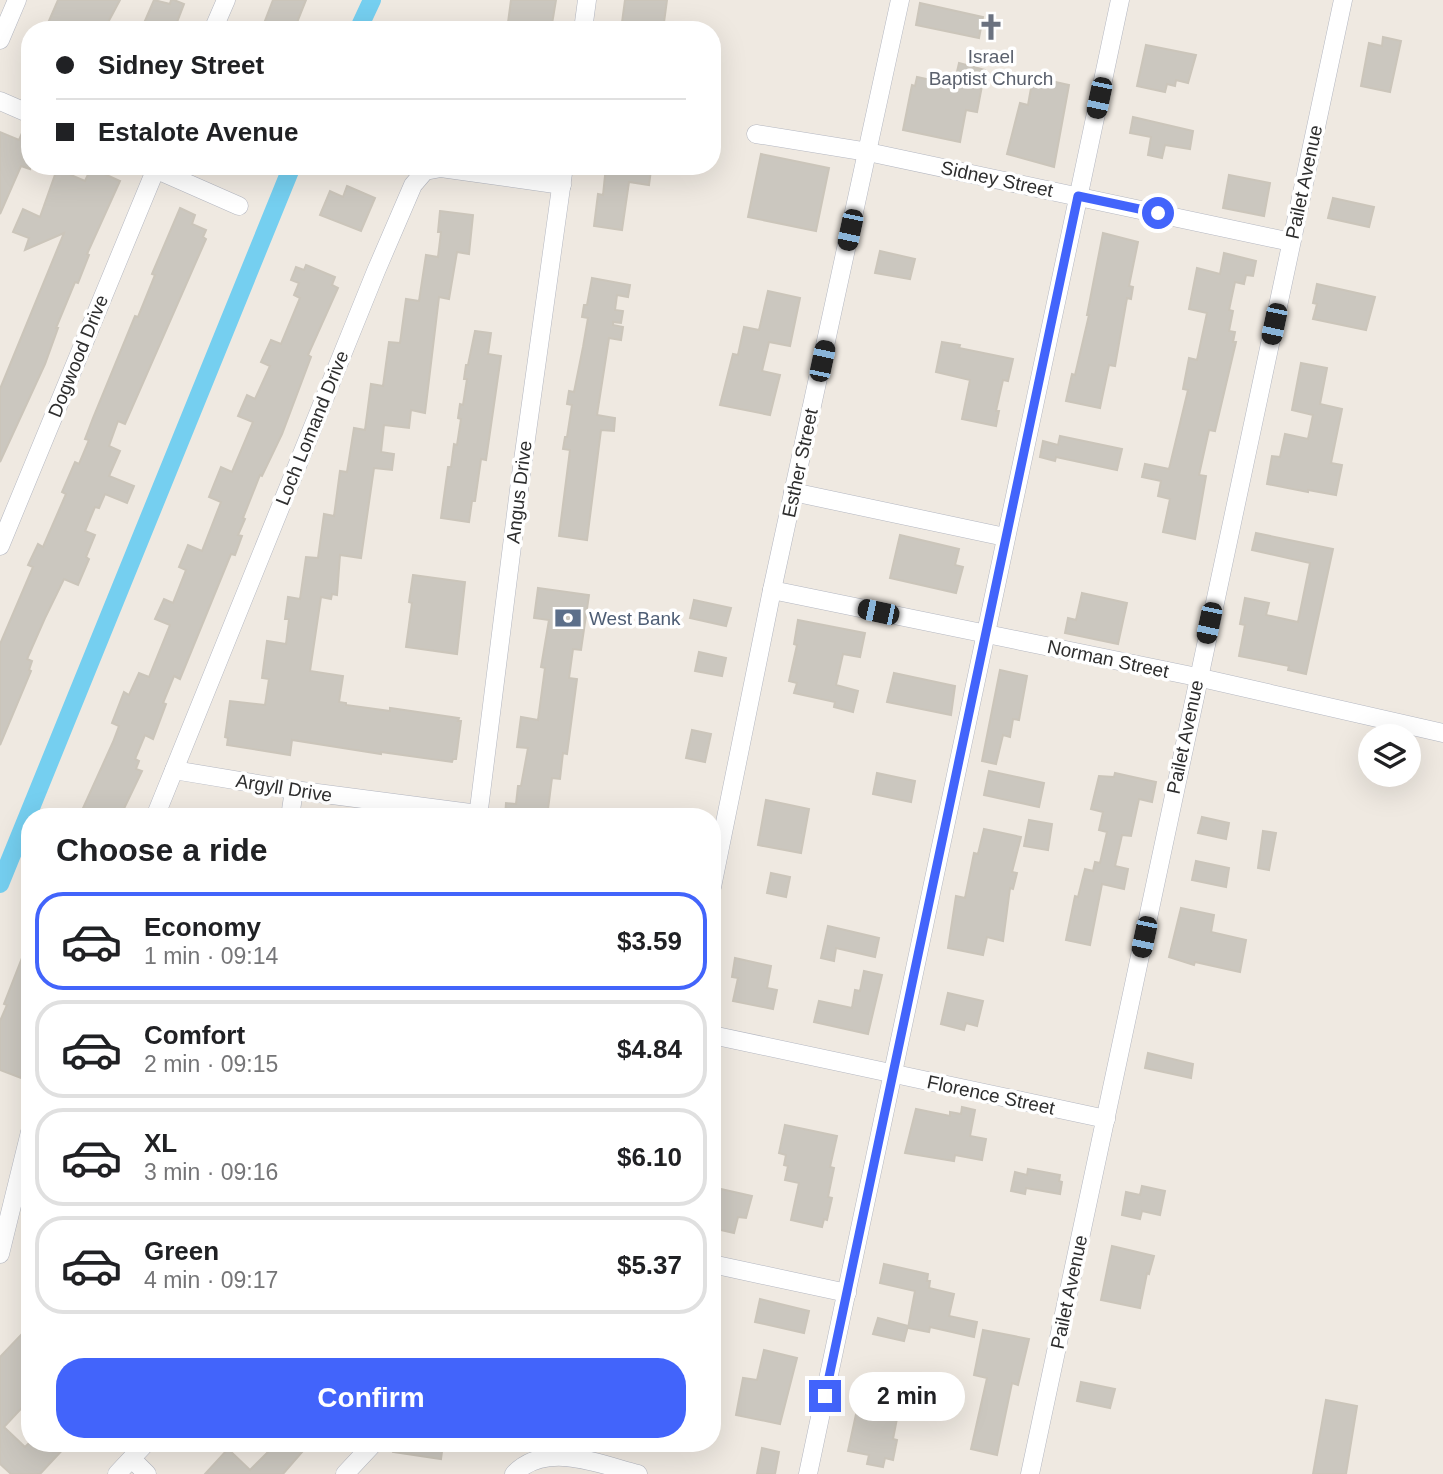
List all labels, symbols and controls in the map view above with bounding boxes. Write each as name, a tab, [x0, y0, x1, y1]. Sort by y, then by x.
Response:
church icon: Israel Baptist Church	[976, 12, 1006, 42]
place label: Israel Baptist Church	[929, 46, 1053, 89]
text: Sidney Street	[98, 50, 264, 80]
car	[1085, 75, 1114, 121]
text: Estalote Avenue	[98, 117, 298, 147]
street label: Pailet Avenue	[1282, 123, 1326, 241]
street label: Sidney Street	[939, 157, 1056, 201]
route start	[1142, 197, 1174, 229]
car	[836, 207, 865, 253]
street label: Dogwood Drive	[44, 292, 112, 420]
car	[1260, 301, 1289, 347]
car	[808, 338, 837, 384]
street label: Loch Lomand Drive	[271, 348, 353, 508]
street label: Esther Street	[778, 406, 822, 519]
street label: Angus Drive	[502, 439, 536, 545]
car	[856, 597, 901, 627]
car	[1195, 600, 1224, 646]
bank icon: West Bank	[553, 603, 583, 633]
place label: West Bank	[589, 608, 681, 629]
street label: Norman Street	[1045, 636, 1171, 682]
street label: Pailet Avenue	[1163, 678, 1207, 796]
map controls	[1358, 724, 1421, 787]
button: layers	[1358, 724, 1421, 787]
street label: Argyll Drive	[234, 770, 334, 806]
text: Choose a ride	[56, 832, 268, 868]
icon: car	[60, 910, 123, 973]
text: Economy	[144, 912, 261, 942]
car	[1130, 914, 1159, 960]
text: $3.59	[617, 926, 682, 956]
text: 1 min · 09:14	[144, 943, 278, 969]
icon: car	[60, 1018, 123, 1081]
text: Comfort	[144, 1020, 245, 1050]
text: $4.84	[617, 1034, 682, 1064]
text: 2 min · 09:15	[144, 1051, 278, 1077]
street label: Florence Street	[925, 1071, 1057, 1119]
icon: car	[60, 1126, 123, 1189]
text: XL	[144, 1128, 177, 1158]
text: $6.10	[617, 1142, 682, 1172]
text: 3 min · 09:16	[144, 1159, 278, 1185]
street label: Pailet Avenue	[1047, 1233, 1091, 1351]
icon: car	[60, 1234, 123, 1297]
text: Green	[144, 1236, 219, 1266]
text: $5.37	[617, 1250, 682, 1280]
text: 4 min · 09:17	[144, 1267, 278, 1293]
button: Confirm	[56, 1358, 686, 1438]
callout: 2 min	[850, 1372, 965, 1420]
route end	[809, 1380, 841, 1412]
text: 2 min	[877, 1383, 937, 1409]

